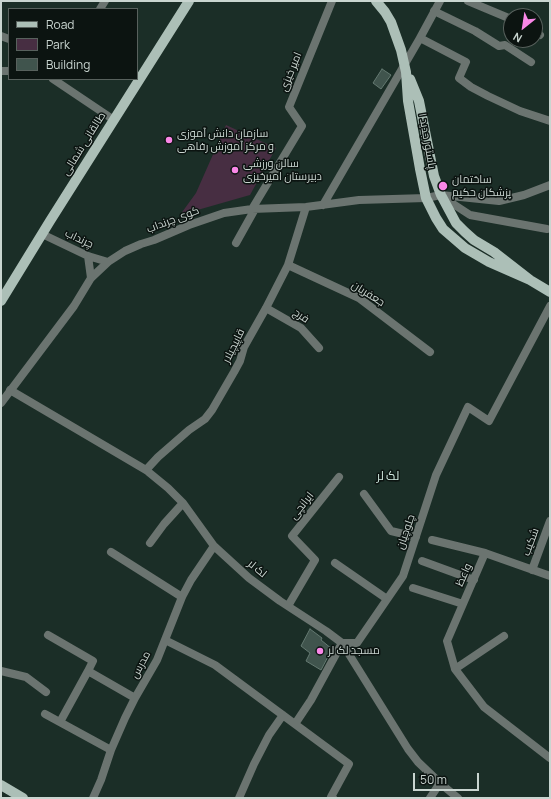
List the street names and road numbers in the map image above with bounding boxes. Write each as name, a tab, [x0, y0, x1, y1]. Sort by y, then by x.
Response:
street label: امیر خیزی	[277, 50, 305, 94]
street label: طالقانی شمالی	[59, 110, 109, 178]
street label: پاستور جدید ۱	[416, 112, 438, 170]
street label: کوی چرنداب	[145, 204, 201, 236]
street label: چرنداب	[63, 227, 95, 251]
street label: جعفریان	[349, 279, 387, 309]
street label: فرج	[291, 306, 311, 326]
street label: قاپیچیلار	[220, 327, 248, 365]
street label: ایرانچی	[287, 490, 317, 522]
street label: چلوچیان	[394, 513, 418, 551]
street label: شکیب	[520, 526, 542, 558]
street label: لک لر	[245, 557, 269, 581]
street label: واعظ	[453, 561, 475, 589]
street label: مدرس	[128, 649, 154, 681]

